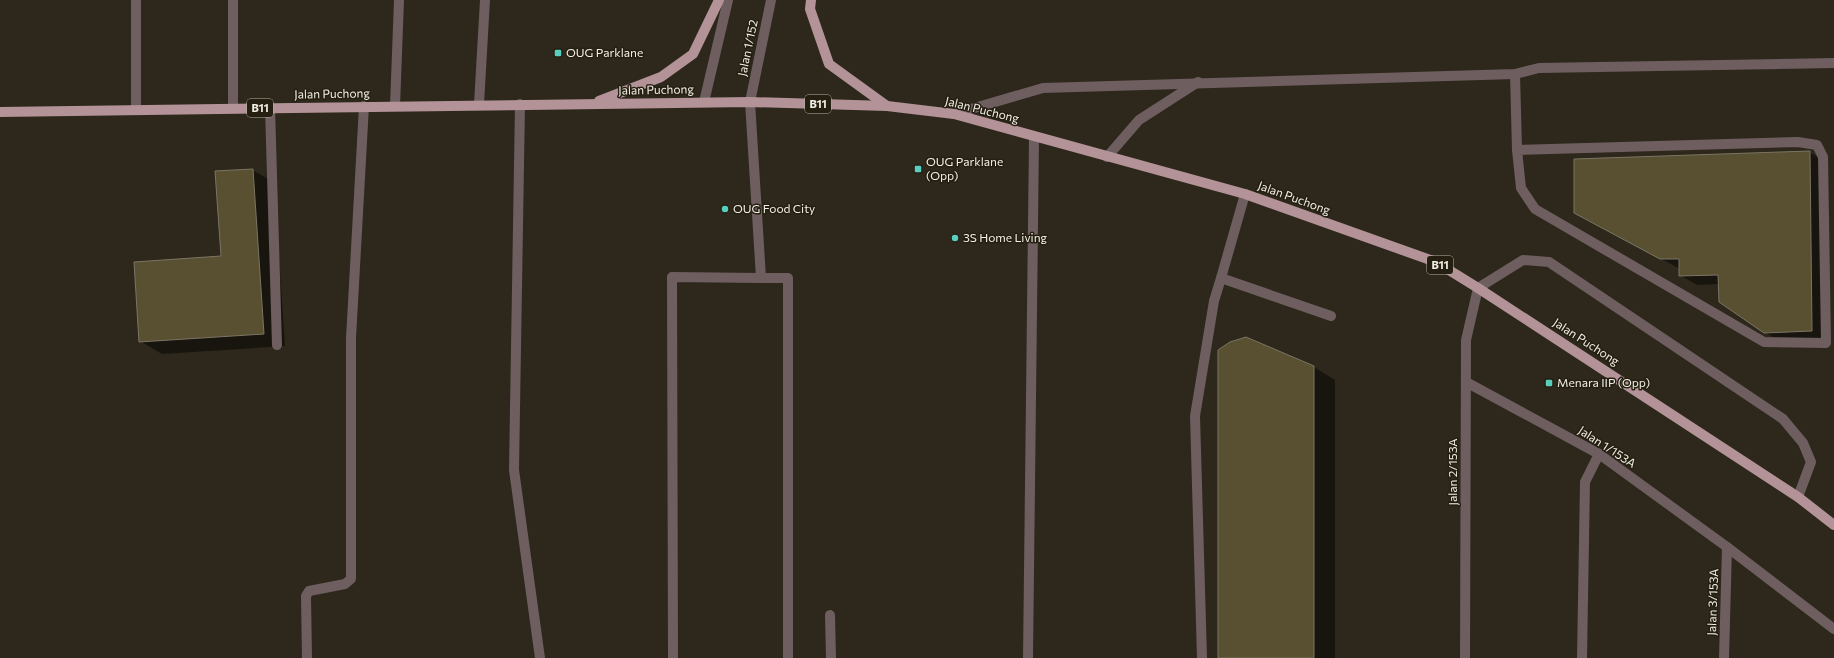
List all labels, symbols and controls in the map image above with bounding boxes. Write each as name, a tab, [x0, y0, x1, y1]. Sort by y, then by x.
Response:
street label: Jalan 1/152	[734, 18, 761, 78]
place label: OUG Parklane	[566, 45, 643, 59]
marker: OUG Parklane	[553, 48, 563, 58]
street label: Jalan Puchong	[618, 81, 695, 98]
street label: Jalan Puchong	[294, 85, 371, 102]
street label: Jalan Puchong	[944, 93, 1021, 126]
road number: B11	[805, 95, 831, 113]
road number: B11	[247, 99, 273, 117]
place label: OUG Parklane (Opp)	[926, 154, 1003, 182]
marker: OUG Parklane (Opp)	[913, 164, 923, 174]
street label: Jalan Puchong	[1256, 178, 1333, 218]
place label: OUG Food City	[733, 201, 815, 215]
marker: OUG Food City	[720, 204, 730, 214]
place label: 3S Home Living	[963, 230, 1048, 244]
marker: 3S Home Living	[950, 233, 960, 243]
road number: B11	[1427, 256, 1453, 274]
street label: Jalan Puchong	[1550, 315, 1623, 369]
place label: Menara IIP (Opp)	[1557, 375, 1650, 389]
marker: Menara IIP (Opp)	[1544, 378, 1554, 388]
street label: Jalan 1/153A	[1576, 422, 1639, 471]
street label: Jalan 2/153A	[1445, 438, 1460, 506]
street label: Jalan 3/153A	[1704, 568, 1721, 636]

